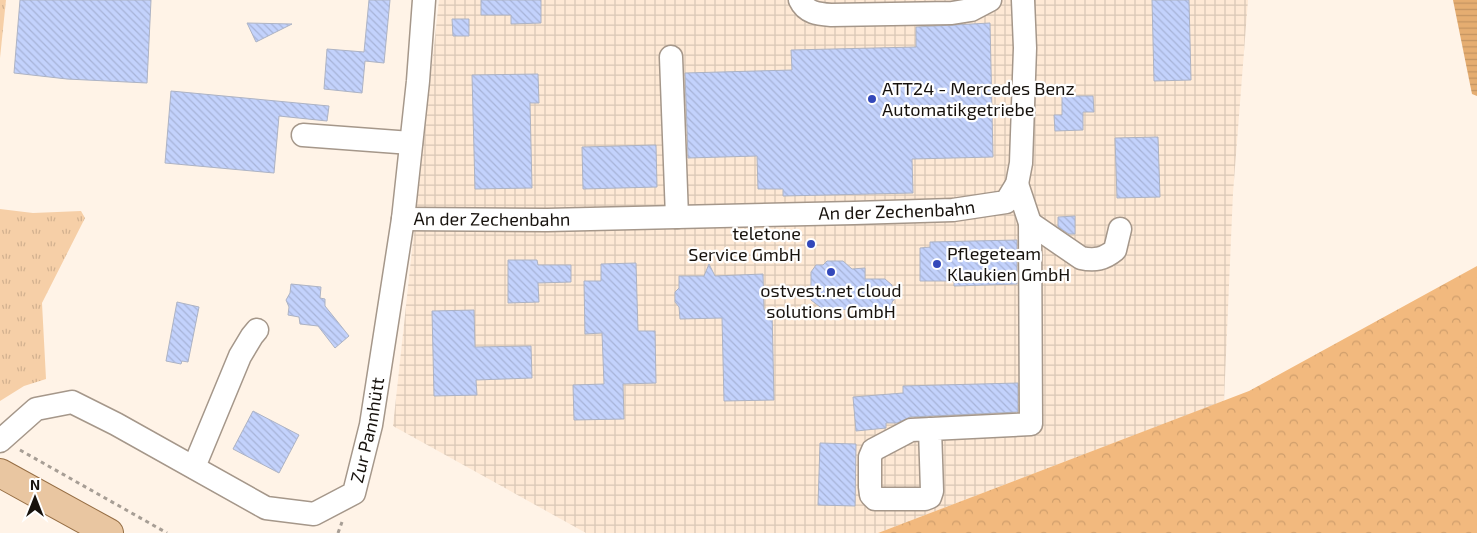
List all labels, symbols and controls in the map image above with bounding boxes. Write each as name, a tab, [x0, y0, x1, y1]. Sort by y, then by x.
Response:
place label: ATT24 - Mercedes Benz Automatikgetriebe	[882, 77, 1075, 120]
marker: ATT24 - Mercedes Benz Automatikgetriebe	[866, 93, 878, 105]
street label: An der Zechenbahn	[818, 195, 977, 224]
street label: An der Zechenbahn	[413, 207, 571, 230]
place label: teletone Service GmbH	[688, 222, 801, 265]
marker: teletone Service GmbH	[805, 238, 817, 250]
place label: Pflegeteam Klaukien GmbH	[947, 242, 1070, 285]
marker: Pflegeteam Klaukien GmbH	[931, 258, 943, 270]
marker: ostvest.net cloud solutions GmbH	[825, 266, 837, 278]
place label: ostvest.net cloud solutions GmbH	[760, 279, 902, 322]
street label: Zur Pannhütt	[345, 376, 388, 485]
north arrow	[10, 473, 60, 523]
text: N	[30, 476, 40, 493]

